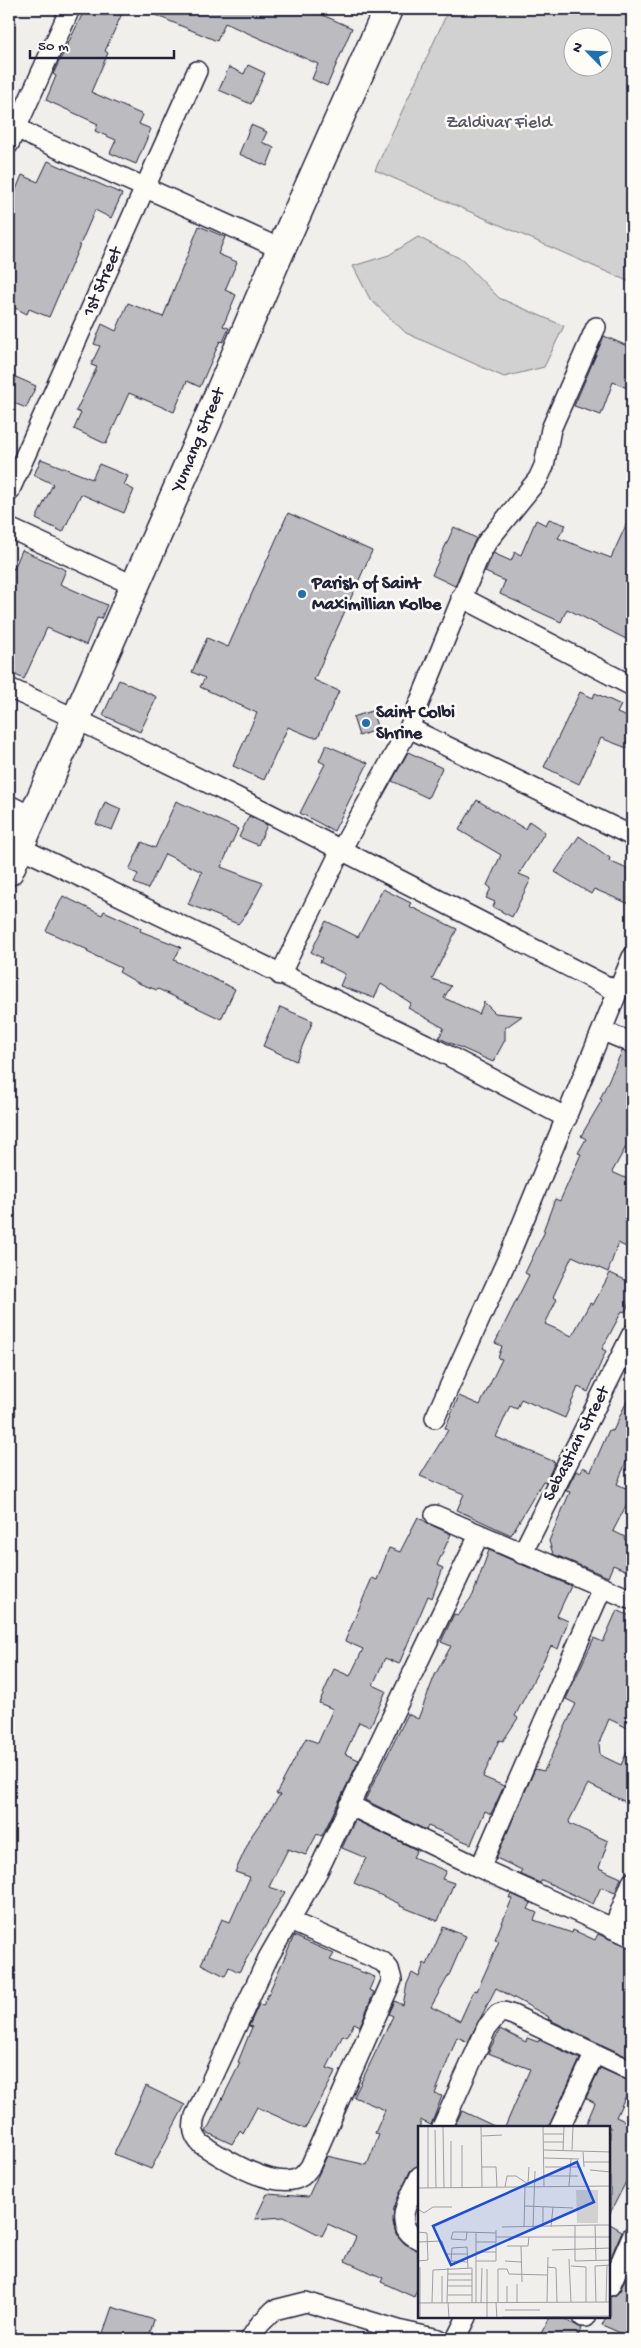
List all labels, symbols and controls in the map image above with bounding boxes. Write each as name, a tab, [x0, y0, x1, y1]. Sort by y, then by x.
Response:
scale bar	[30, 28, 174, 60]
north arrow	[564, 28, 614, 78]
text: 50 m	[38, 38, 69, 56]
text: N	[569, 40, 588, 55]
park label: Zaldivar Field	[446, 113, 553, 134]
street label: 1st Street	[78, 243, 128, 321]
street label: Yumang Street	[167, 383, 231, 497]
place label: Parish of Saint Maximillian Kolbe	[311, 574, 442, 616]
marker: Parish of Saint Maximillian Kolbe	[296, 588, 308, 600]
place label: Saint Colbi Shrine	[376, 703, 455, 745]
marker: Saint Colbi Shrine	[360, 717, 372, 729]
street label: Sebastian Street	[539, 1382, 616, 1505]
inset map	[418, 2126, 611, 2318]

